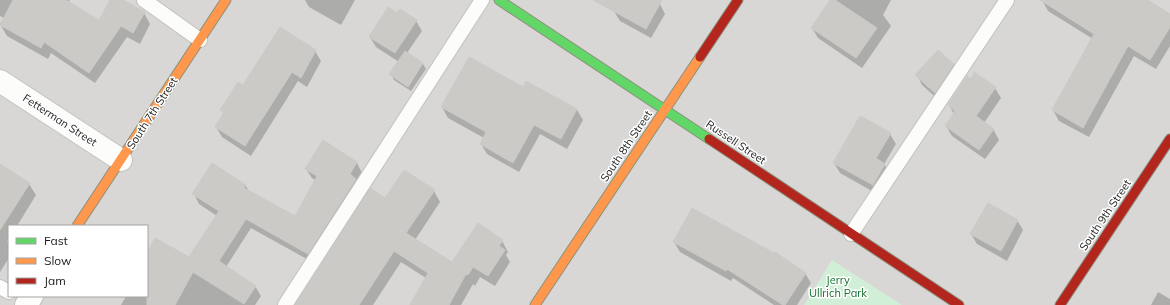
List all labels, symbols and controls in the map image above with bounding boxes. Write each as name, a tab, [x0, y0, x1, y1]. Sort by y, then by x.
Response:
street label: South 7th Street	[124, 74, 181, 152]
street label: Fetterman Street	[20, 91, 100, 149]
street label: South 8th Street	[597, 108, 655, 184]
street label: Russell Street	[703, 117, 769, 167]
street label: South 9th Street	[1076, 177, 1134, 253]
legend	[8, 225, 148, 297]
text: Fast	[44, 233, 68, 248]
text: Slow	[44, 253, 72, 268]
text: Jam	[44, 273, 66, 288]
park label: Jerry Ullrich Park	[809, 273, 867, 300]

